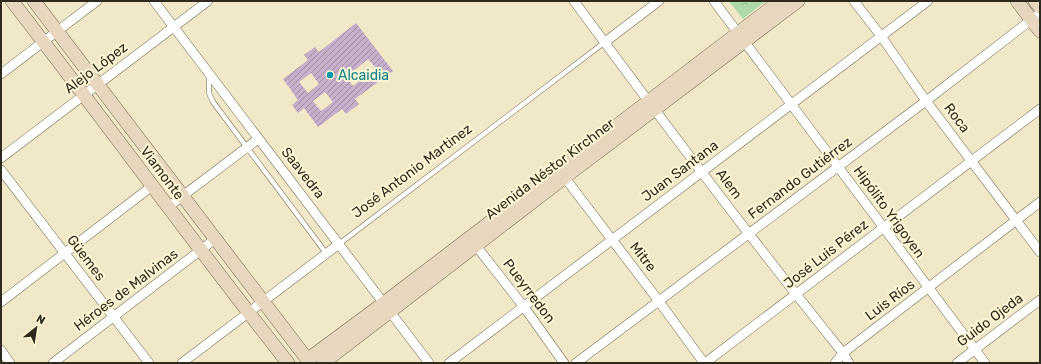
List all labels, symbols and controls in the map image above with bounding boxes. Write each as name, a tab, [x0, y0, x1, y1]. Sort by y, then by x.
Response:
street label: Alejo López	[61, 39, 131, 97]
place label: Alcaidia	[338, 67, 389, 84]
marker: Alcaidia	[325, 70, 335, 80]
street label: Roca	[940, 100, 974, 136]
street label: Avenida Néstor Kirchner	[482, 115, 618, 223]
street label: José Antonio Martinez	[349, 120, 475, 222]
street label: Fernando Gutiérrez	[745, 133, 855, 223]
street label: Juan Santana	[638, 137, 722, 205]
street label: Viamonte	[136, 143, 188, 203]
street label: Saavedra	[278, 144, 328, 202]
street label: Hipólito Yrigoyen	[850, 163, 928, 261]
street label: Alem	[712, 166, 746, 202]
street label: José Luis Pérez	[780, 216, 872, 292]
street label: Güemes	[63, 232, 109, 284]
street label: Mitre	[626, 239, 660, 275]
street label: Héroes de Malvinas	[71, 245, 181, 335]
street label: Pueyrredon	[499, 256, 559, 326]
street label: Luis Ríos	[862, 276, 918, 324]
street label: Guido Ojeda	[954, 290, 1026, 350]
north arrow	[16, 308, 56, 348]
text: N	[34, 312, 47, 327]

